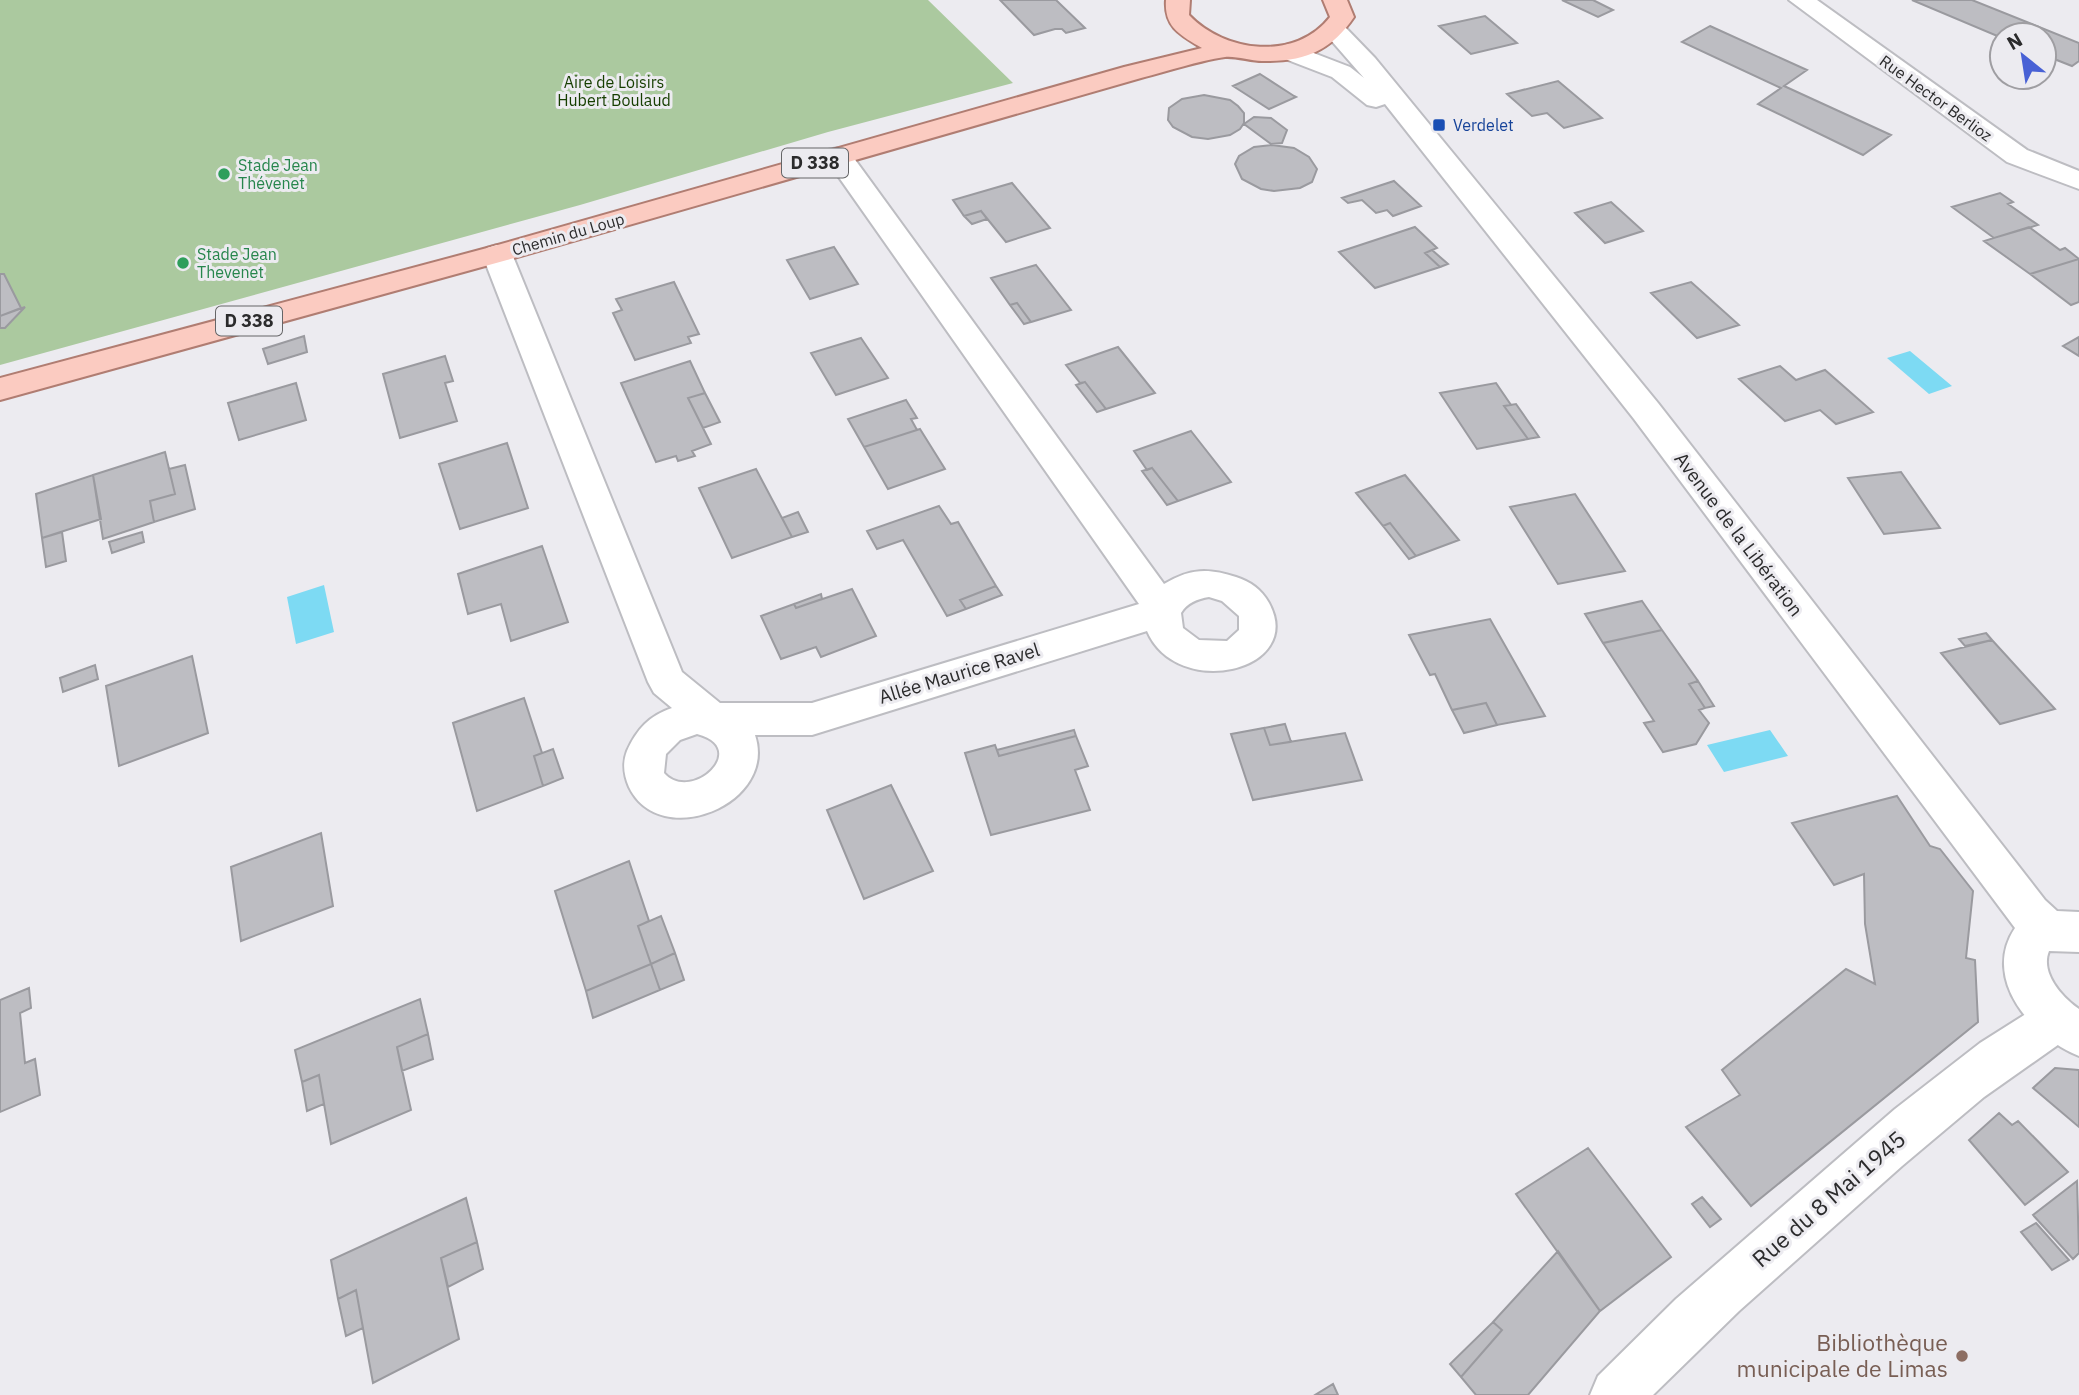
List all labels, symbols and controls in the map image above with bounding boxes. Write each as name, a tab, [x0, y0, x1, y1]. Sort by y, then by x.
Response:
north arrow	[1988, 21, 2058, 91]
text: N	[2003, 27, 2026, 55]
street label: Rue Hector Berlioz	[1876, 51, 1996, 145]
park label: Aire de Loisirs Hubert Boulaud	[557, 72, 671, 110]
place label: Verdelet	[1453, 115, 1514, 135]
marker: Verdelet	[1431, 117, 1447, 133]
road number: D 338	[782, 148, 848, 178]
place label: Stade Jean Thévenet	[238, 155, 318, 193]
marker: Stade Jean Thévenet	[216, 166, 232, 182]
street label: Chemin du Loup	[510, 208, 626, 260]
place label: Stade Jean Thevenet	[197, 244, 277, 282]
marker: Stade Jean Thevenet	[175, 255, 191, 271]
road number: D 338	[216, 306, 282, 335]
street label: Avenue de la Libération	[1669, 447, 1809, 621]
street label: Allée Maurice Ravel	[876, 637, 1042, 709]
street label: Rue du 8 Mai 1945	[1745, 1123, 1911, 1273]
place label: Bibliothèque municipale de Limas	[1737, 1327, 1948, 1383]
marker: Bibliothèque municipale de Limas	[1954, 1348, 1970, 1364]

